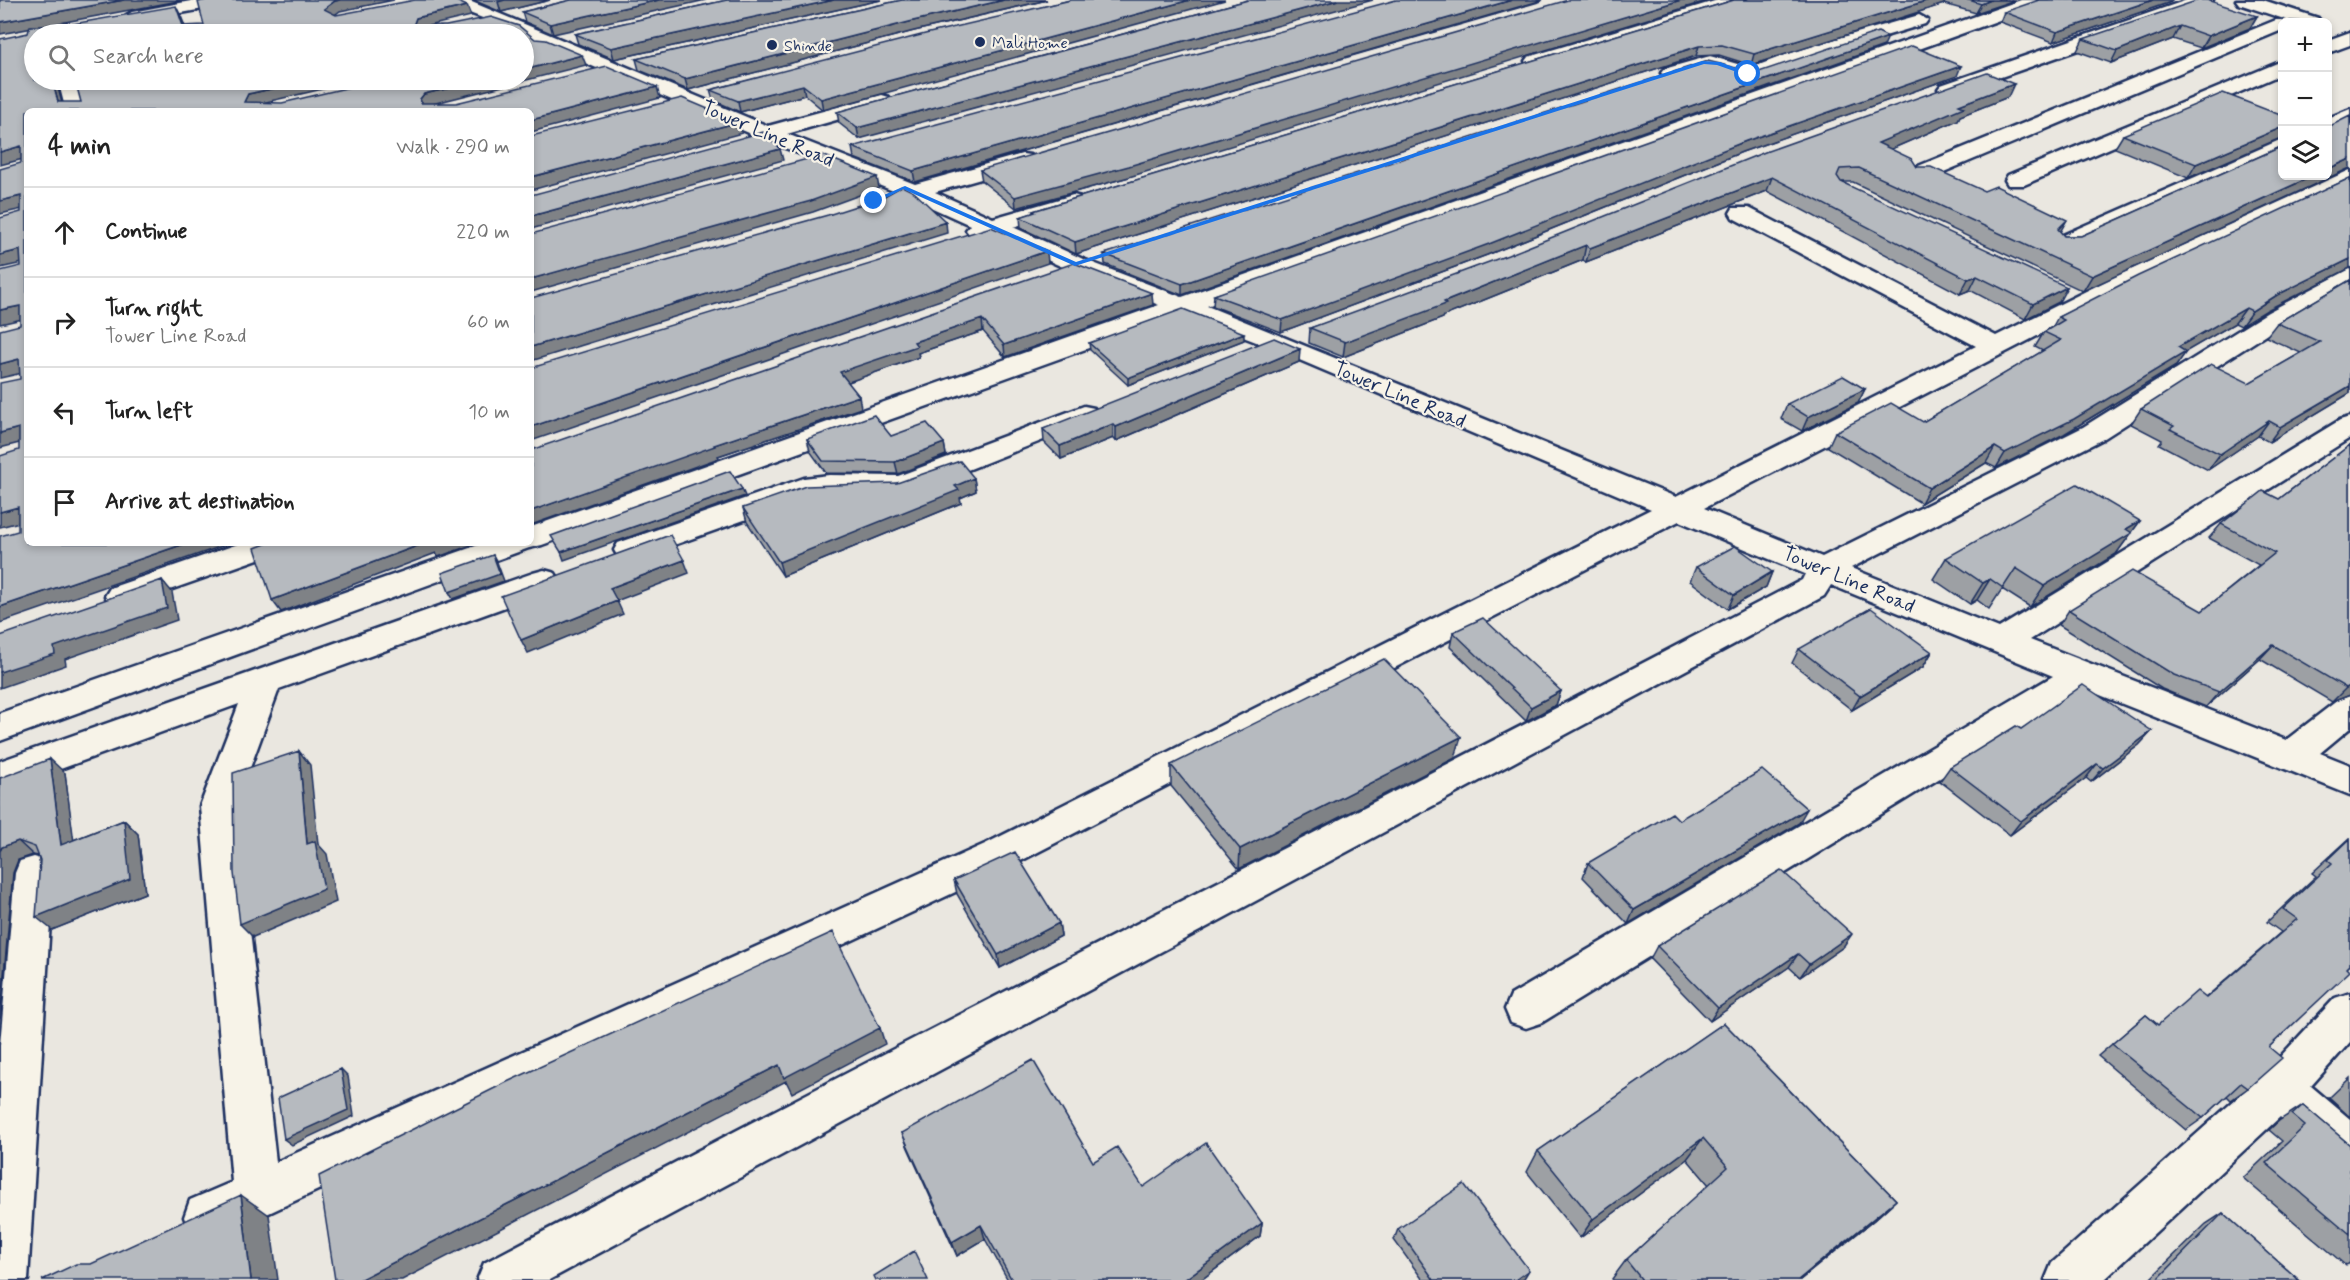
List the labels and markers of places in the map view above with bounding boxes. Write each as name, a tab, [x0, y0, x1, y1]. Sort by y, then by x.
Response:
place label: Mali Home	[992, 33, 1068, 54]
marker: Mali Home	[973, 35, 987, 49]
place label: Shinde	[784, 36, 832, 57]
marker: Shinde	[765, 38, 779, 52]

